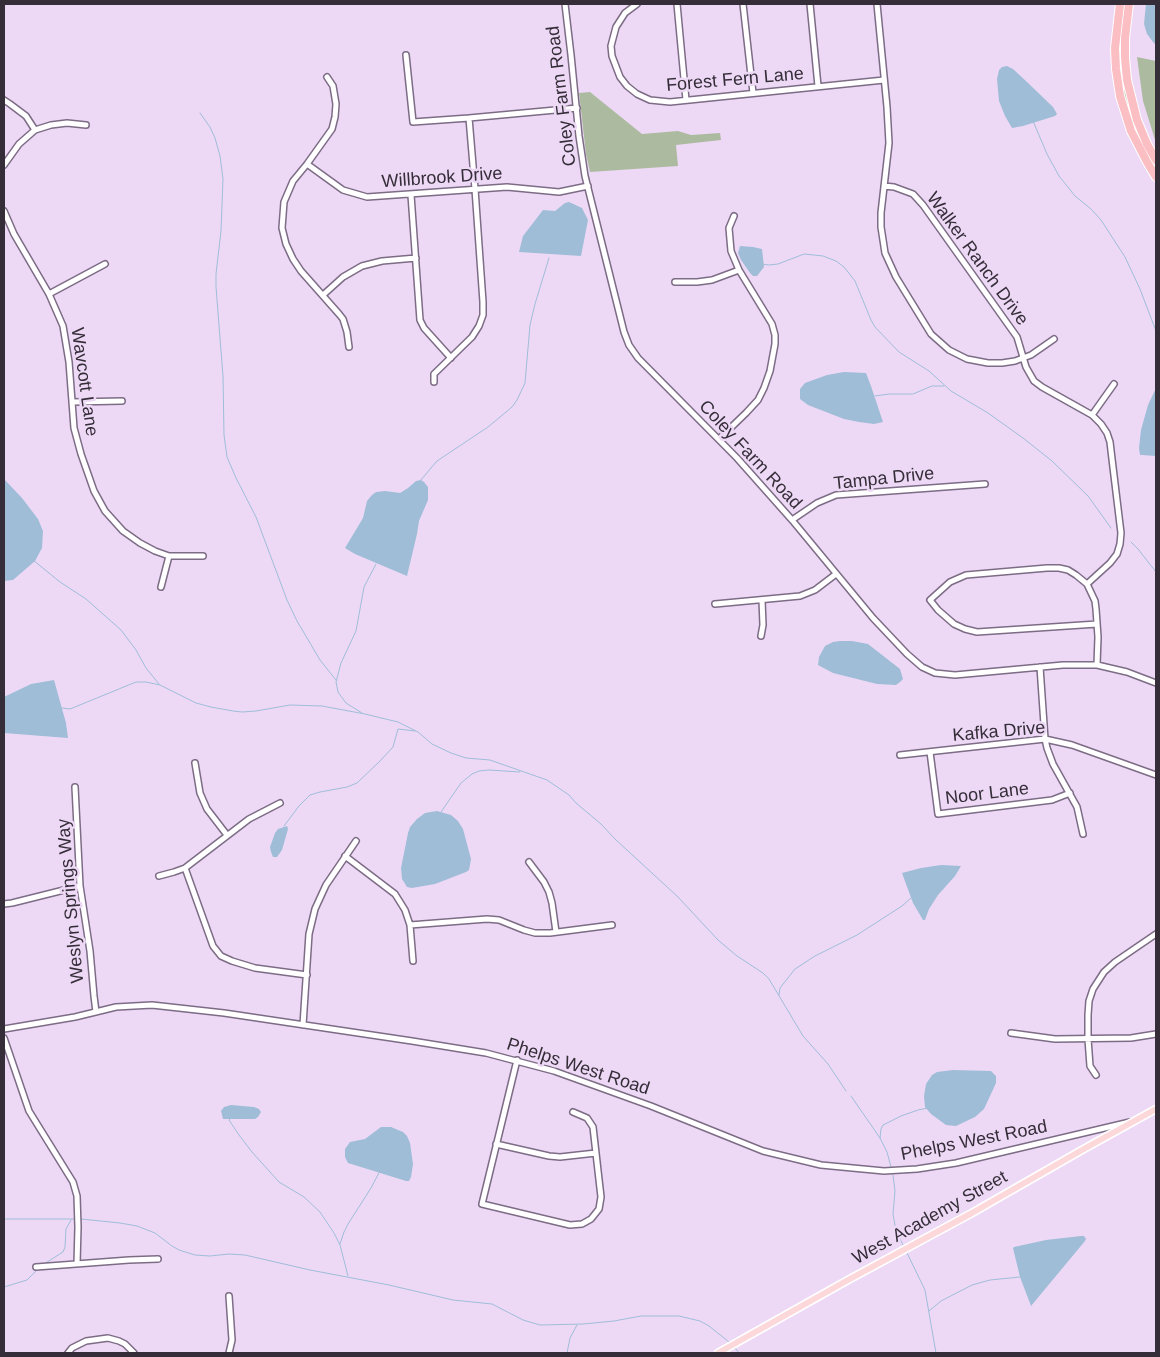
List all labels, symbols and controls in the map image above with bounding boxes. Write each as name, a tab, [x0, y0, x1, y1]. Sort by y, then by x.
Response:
street label: Coley Farm Road	[543, 25, 581, 167]
street label: Forest Fern Lane	[665, 63, 805, 97]
street label: Willbrook Drive	[381, 163, 503, 193]
street label: Walker Ranch Drive	[921, 188, 1033, 330]
street label: Wavcott Lane	[66, 326, 102, 438]
street label: Coley Farm Road	[694, 396, 806, 514]
street label: Tampa Drive	[833, 463, 935, 495]
street label: Kafka Drive	[952, 717, 1046, 747]
street label: Noor Lane	[944, 778, 1030, 810]
street label: Weslyn Springs Way	[53, 818, 89, 984]
street label: Phelps West Road	[504, 1034, 652, 1100]
street label: Phelps West Road	[899, 1116, 1049, 1166]
street label: West Academy Street	[849, 1166, 1011, 1270]

